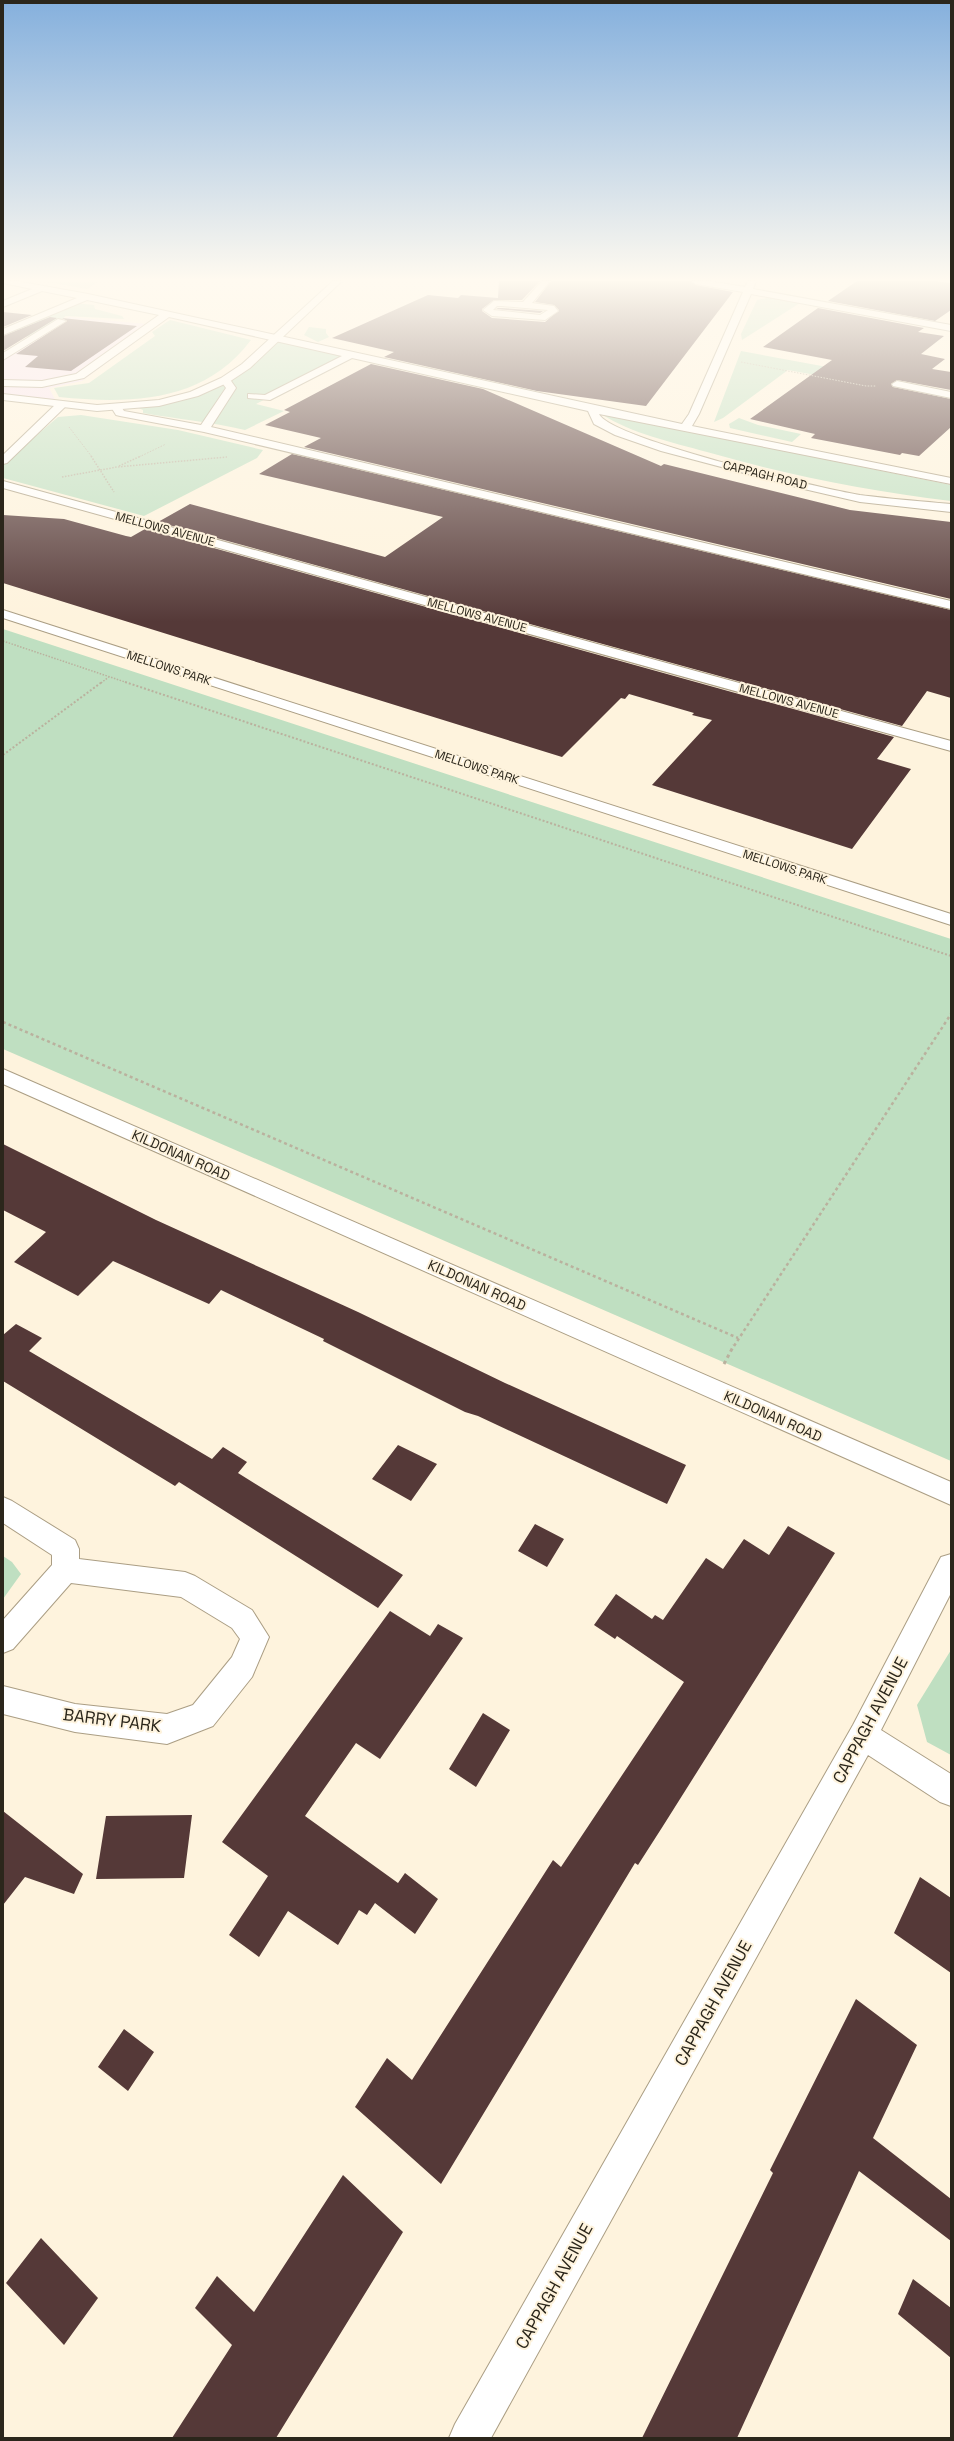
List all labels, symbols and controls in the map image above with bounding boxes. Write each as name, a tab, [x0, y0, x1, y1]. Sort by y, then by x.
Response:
street label: CAPPAGH ROAD	[721, 457, 809, 493]
street label: MELLOWS AVENUE	[113, 508, 217, 550]
street label: MELLOWS AVENUE	[425, 594, 529, 636]
street label: MELLOWS PARK	[125, 647, 214, 689]
street label: MELLOWS AVENUE	[737, 680, 841, 722]
street label: MELLOWS PARK	[433, 746, 522, 788]
street label: MELLOWS PARK	[741, 846, 830, 888]
street label: KILDONAN ROAD	[129, 1125, 233, 1185]
street label: KILDONAN ROAD	[425, 1255, 529, 1315]
street label: KILDONAN ROAD	[721, 1386, 825, 1446]
street label: CAPPAGH AVENUE	[827, 1653, 913, 1787]
street label: BARRY PARK	[62, 1703, 163, 1737]
street label: CAPPAGH AVENUE	[669, 1936, 757, 2070]
street label: CAPPAGH AVENUE	[510, 2219, 598, 2353]

